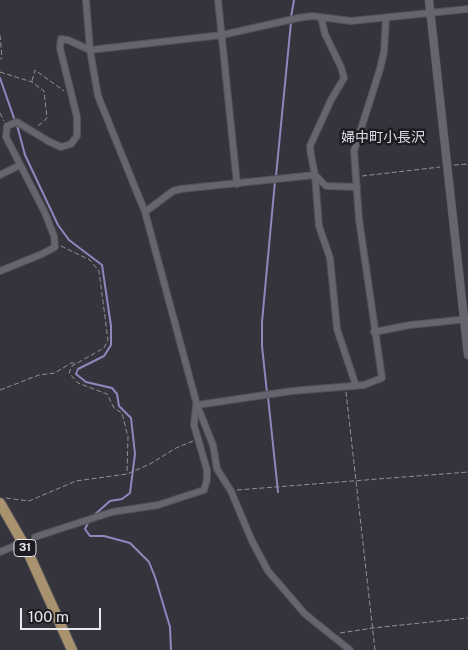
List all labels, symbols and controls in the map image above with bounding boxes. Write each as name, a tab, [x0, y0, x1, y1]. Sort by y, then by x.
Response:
district label: 婦中町小長沢	[341, 130, 425, 146]
road number: 31	[14, 540, 36, 556]
scale bar	[22, 598, 104, 630]
text: 100 m	[28, 608, 69, 625]

